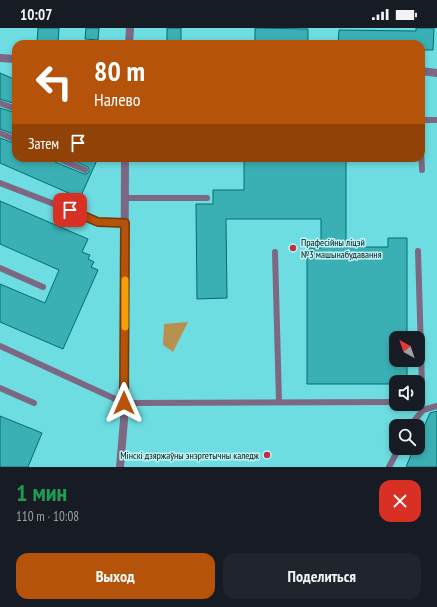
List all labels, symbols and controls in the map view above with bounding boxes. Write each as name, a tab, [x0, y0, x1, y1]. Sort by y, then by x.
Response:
text: 10:07	[20, 5, 52, 24]
text: 80 m	[94, 52, 145, 89]
icon: left	[28, 56, 80, 108]
text: Налево	[94, 88, 141, 111]
icon: arrive	[67, 132, 89, 154]
text: Затем	[28, 134, 59, 153]
pin	[53, 193, 87, 227]
icon: arrive	[59, 199, 81, 221]
place label: Прафесійны ліцэй №3 машынабудавання	[301, 236, 382, 261]
marker: Прафесійны ліцэй №3 машынабудавання	[288, 243, 298, 253]
north arrow	[389, 331, 425, 367]
map controls	[389, 331, 425, 455]
button: sound	[389, 375, 425, 411]
position arrow	[103, 382, 145, 424]
button: search	[389, 419, 425, 455]
place label: Мінскі дзяржаўны энэргетычны каледж	[120, 449, 260, 462]
marker: Мінскі дзяржаўны энэргетычны каледж	[262, 450, 272, 460]
text: 1 мин	[16, 477, 67, 508]
button: close	[379, 480, 421, 522]
text: 110 m · 10:08	[16, 508, 79, 525]
button: Выход	[16, 553, 215, 599]
button: Поделиться	[223, 553, 421, 599]

